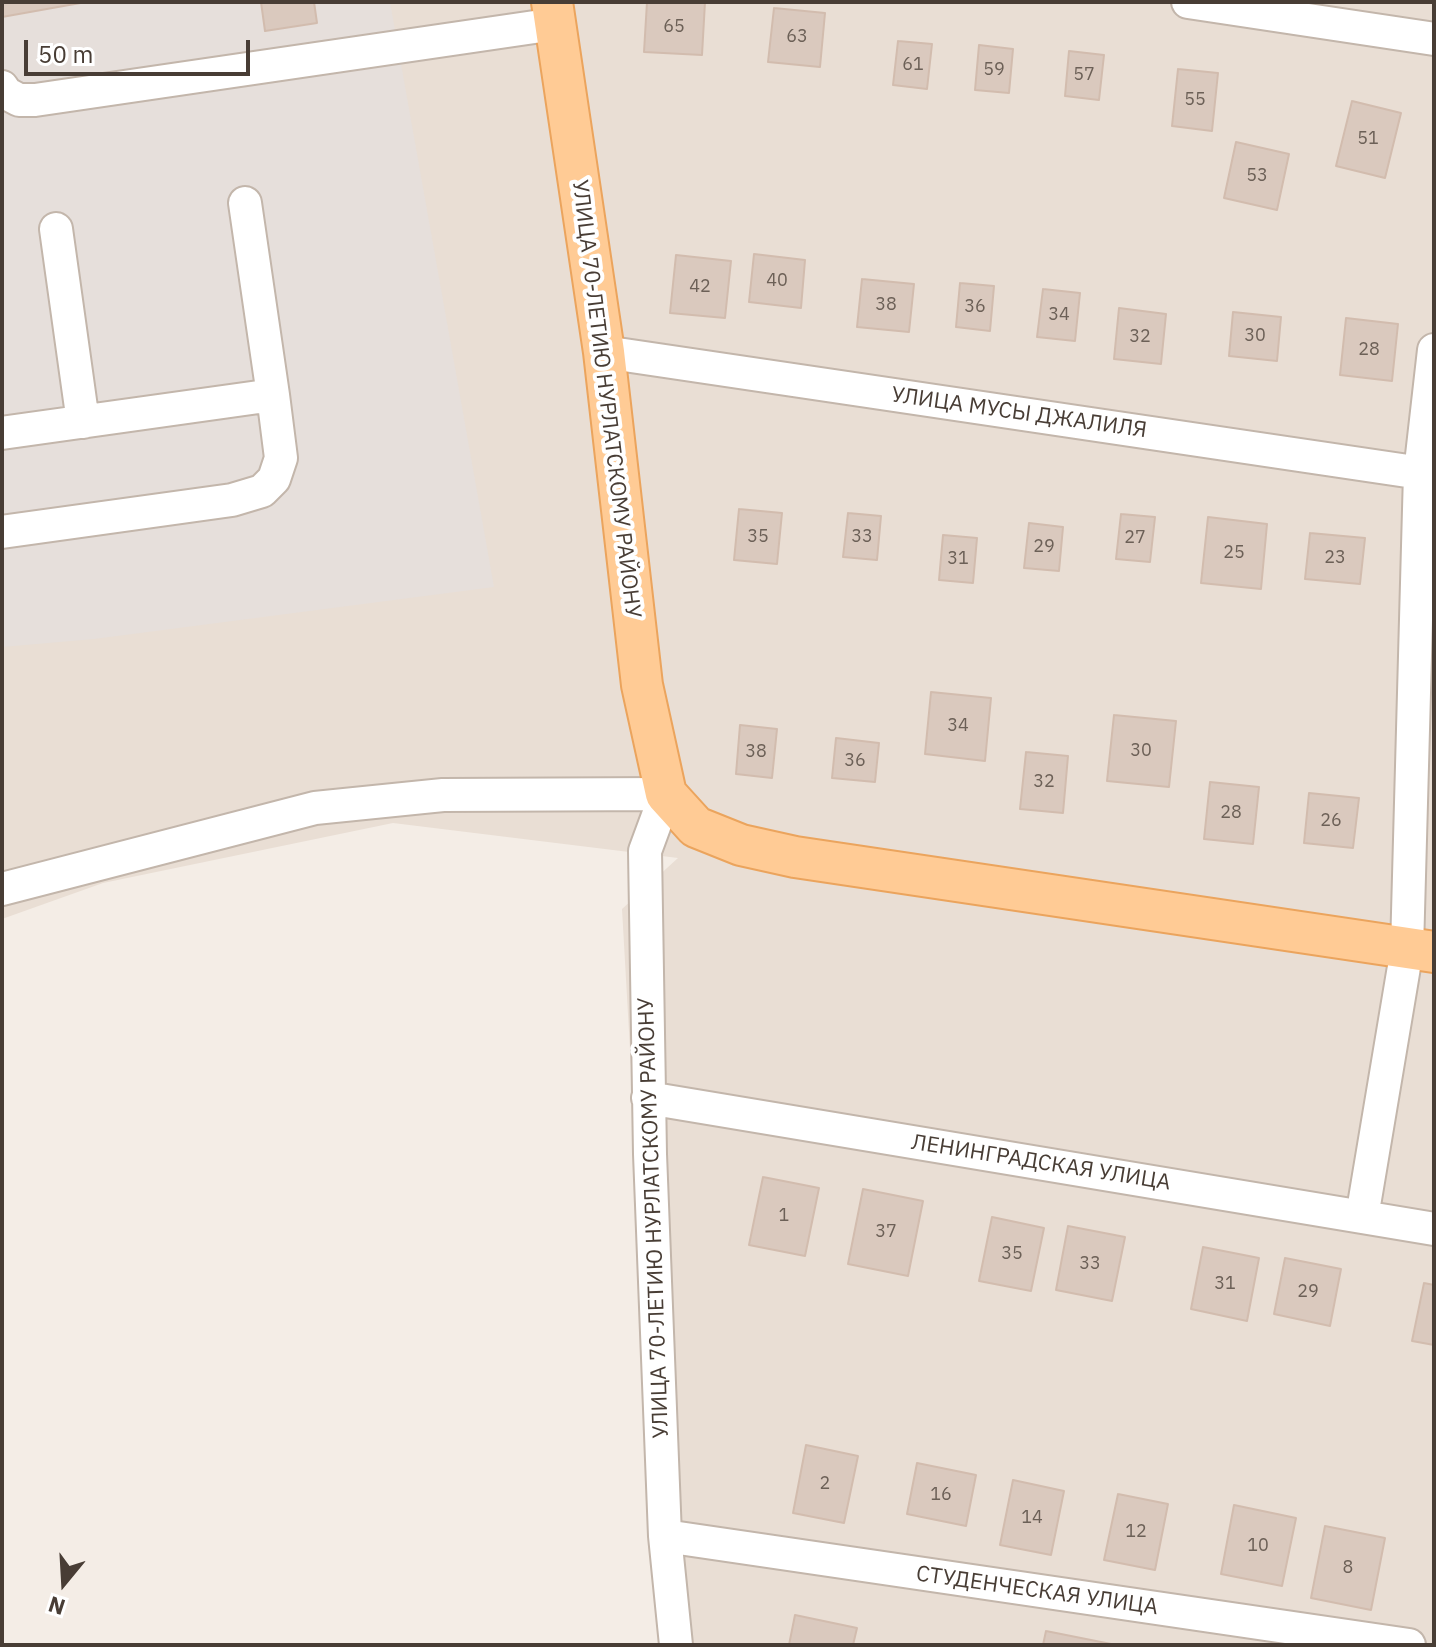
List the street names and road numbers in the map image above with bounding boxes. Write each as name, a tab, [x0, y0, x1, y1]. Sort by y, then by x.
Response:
street label: УЛИЦА 70-ЛЕТИЮ НУРЛАТСКОМУ РАЙОНУ	[566, 178, 646, 620]
street label: УЛИЦА МУСЫ ДЖАЛИЛЯ	[890, 382, 1148, 444]
street label: УЛИЦА 70-ЛЕТИЮ НУРЛАТСКОМУ РАЙОНУ	[633, 997, 675, 1439]
street label: ЛЕНИНГРАДСКАЯ УЛИЦА	[909, 1129, 1173, 1197]
street label: СТУДЕНЧЕСКАЯ УЛИЦА	[914, 1561, 1160, 1621]

